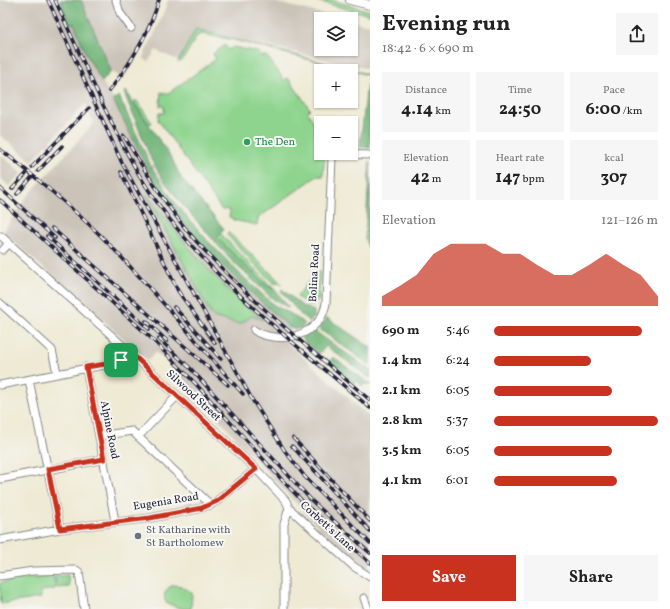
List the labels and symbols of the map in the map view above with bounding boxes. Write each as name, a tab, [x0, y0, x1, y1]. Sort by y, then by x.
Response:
place label: The Den	[255, 135, 295, 150]
marker: The Den	[242, 137, 252, 147]
street label: Bolina Road	[306, 244, 324, 302]
pin	[104, 343, 138, 377]
street label: Silwood Street	[162, 367, 224, 425]
street label: Alpine Road	[96, 399, 122, 461]
street label: Eugenia Road	[132, 489, 200, 515]
street label: Corbett's Lane	[296, 498, 358, 556]
place label: St Katharine with St Bartholomew	[146, 523, 231, 551]
marker: St Katharine with St Bartholomew	[133, 531, 143, 541]

